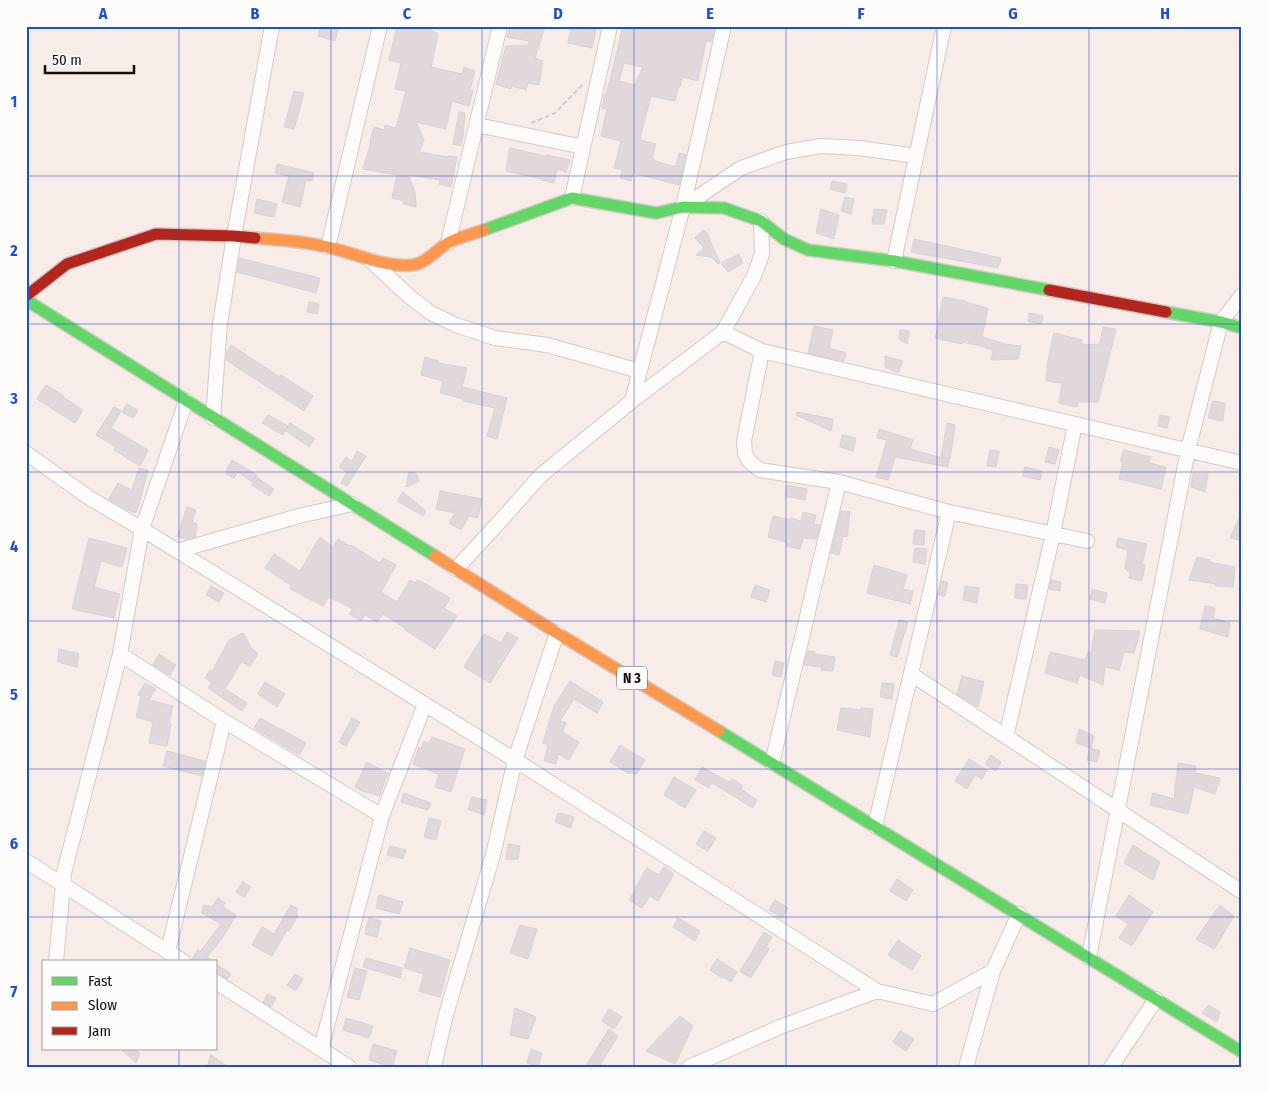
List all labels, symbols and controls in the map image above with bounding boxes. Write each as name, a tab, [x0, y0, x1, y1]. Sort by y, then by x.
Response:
text: A	[98, 4, 108, 23]
text: B	[251, 4, 260, 23]
text: C	[403, 4, 412, 23]
text: D	[553, 4, 563, 23]
text: E	[706, 4, 714, 23]
text: F	[857, 4, 865, 23]
text: G	[1008, 4, 1018, 23]
text: H	[1160, 4, 1170, 23]
scale bar	[45, 42, 134, 74]
text: 50 m	[52, 51, 82, 69]
text: 1	[11, 92, 17, 111]
text: 2	[9, 241, 18, 260]
text: 3	[9, 389, 18, 408]
text: 4	[10, 537, 18, 556]
road number: N 3	[617, 666, 647, 690]
text: 5	[10, 685, 18, 704]
text: 6	[10, 834, 18, 853]
legend	[42, 960, 218, 1050]
text: Fast	[88, 972, 112, 990]
text: 7	[11, 982, 18, 1001]
text: Slow	[88, 996, 117, 1014]
text: Jam	[88, 1022, 111, 1040]

